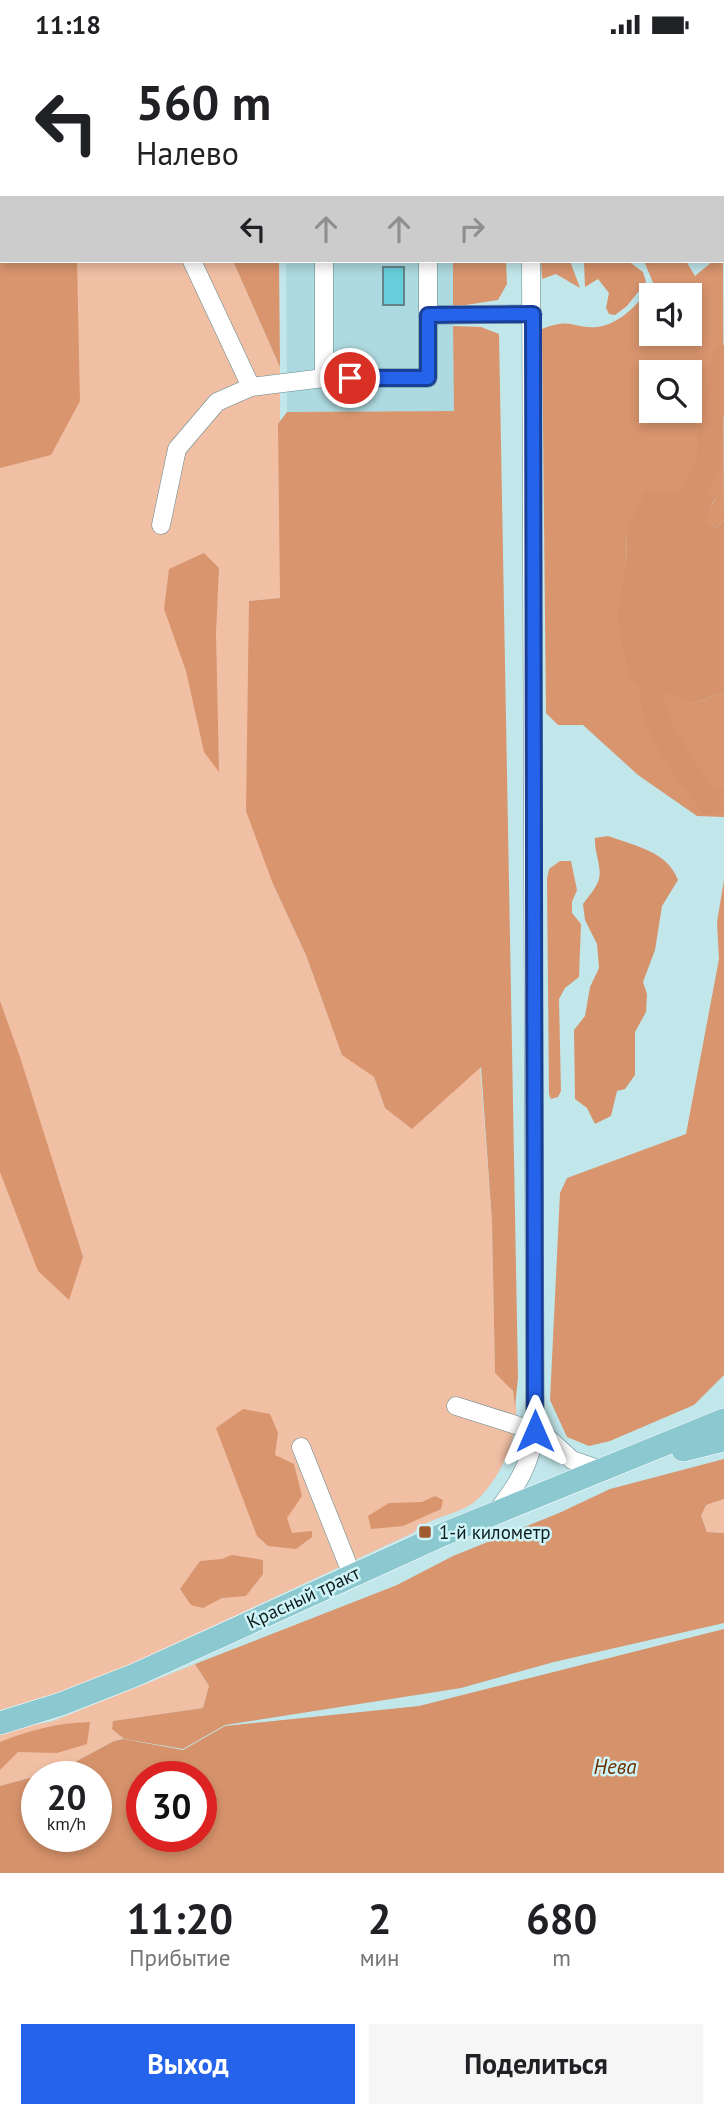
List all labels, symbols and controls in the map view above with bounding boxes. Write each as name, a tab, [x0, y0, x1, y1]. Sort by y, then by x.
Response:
text: 11:18	[35, 8, 101, 41]
text: 560 m	[136, 70, 271, 134]
icon: left	[21, 77, 112, 168]
text: Налево	[136, 132, 239, 174]
icon: left	[234, 210, 272, 248]
icon: ahead	[307, 210, 345, 248]
icon: ahead	[380, 210, 418, 248]
icon: right	[453, 210, 491, 248]
map controls	[639, 283, 702, 423]
button: sound	[639, 283, 702, 346]
pin	[320, 348, 380, 408]
icon: arrive	[331, 359, 369, 397]
button: search	[639, 360, 702, 423]
position arrow	[498, 1394, 572, 1468]
place label: 1-й километр	[439, 1520, 551, 1544]
marker: 1-й километр	[417, 1524, 433, 1540]
street label: Красный тракт	[243, 1560, 364, 1634]
water label: Нева	[594, 1753, 637, 1780]
speed limit sign: 30	[126, 1761, 217, 1852]
text: 20	[47, 1774, 86, 1820]
text: km/h	[47, 1812, 86, 1835]
text: 11:20	[127, 1891, 233, 1946]
text: 2	[368, 1891, 391, 1946]
text: 680	[526, 1891, 597, 1946]
text: Прибытие	[129, 1943, 230, 1972]
text: мин	[360, 1943, 399, 1972]
text: m	[552, 1943, 571, 1972]
button: Выход	[21, 2024, 355, 2104]
button: Поделиться	[369, 2024, 703, 2104]

